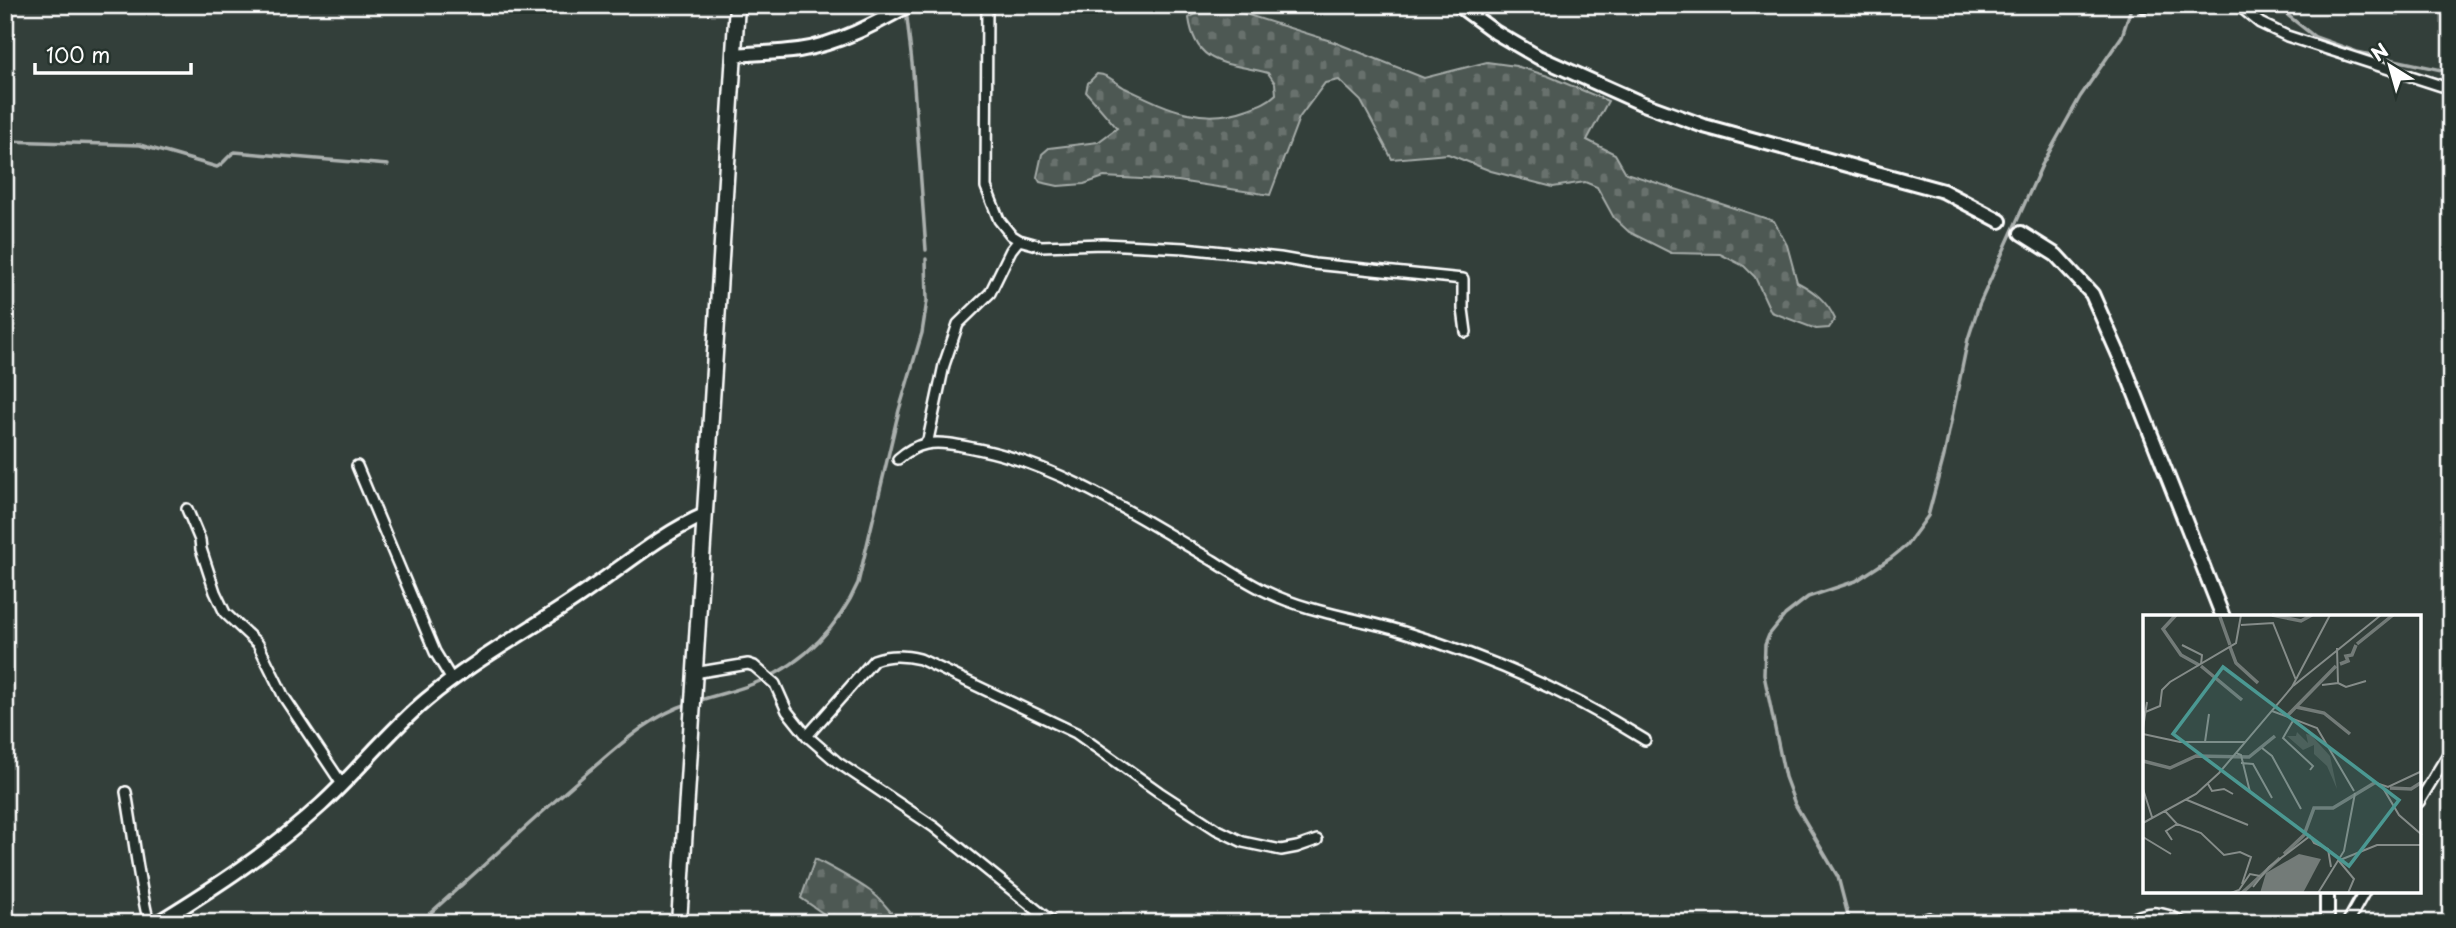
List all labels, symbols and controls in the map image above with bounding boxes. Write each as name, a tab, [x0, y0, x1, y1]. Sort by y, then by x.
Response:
scale bar	[35, 32, 191, 76]
north arrow	[2354, 32, 2424, 102]
text: N	[2365, 36, 2394, 67]
text: 100 m	[46, 38, 110, 70]
inset map	[2143, 615, 2421, 893]

